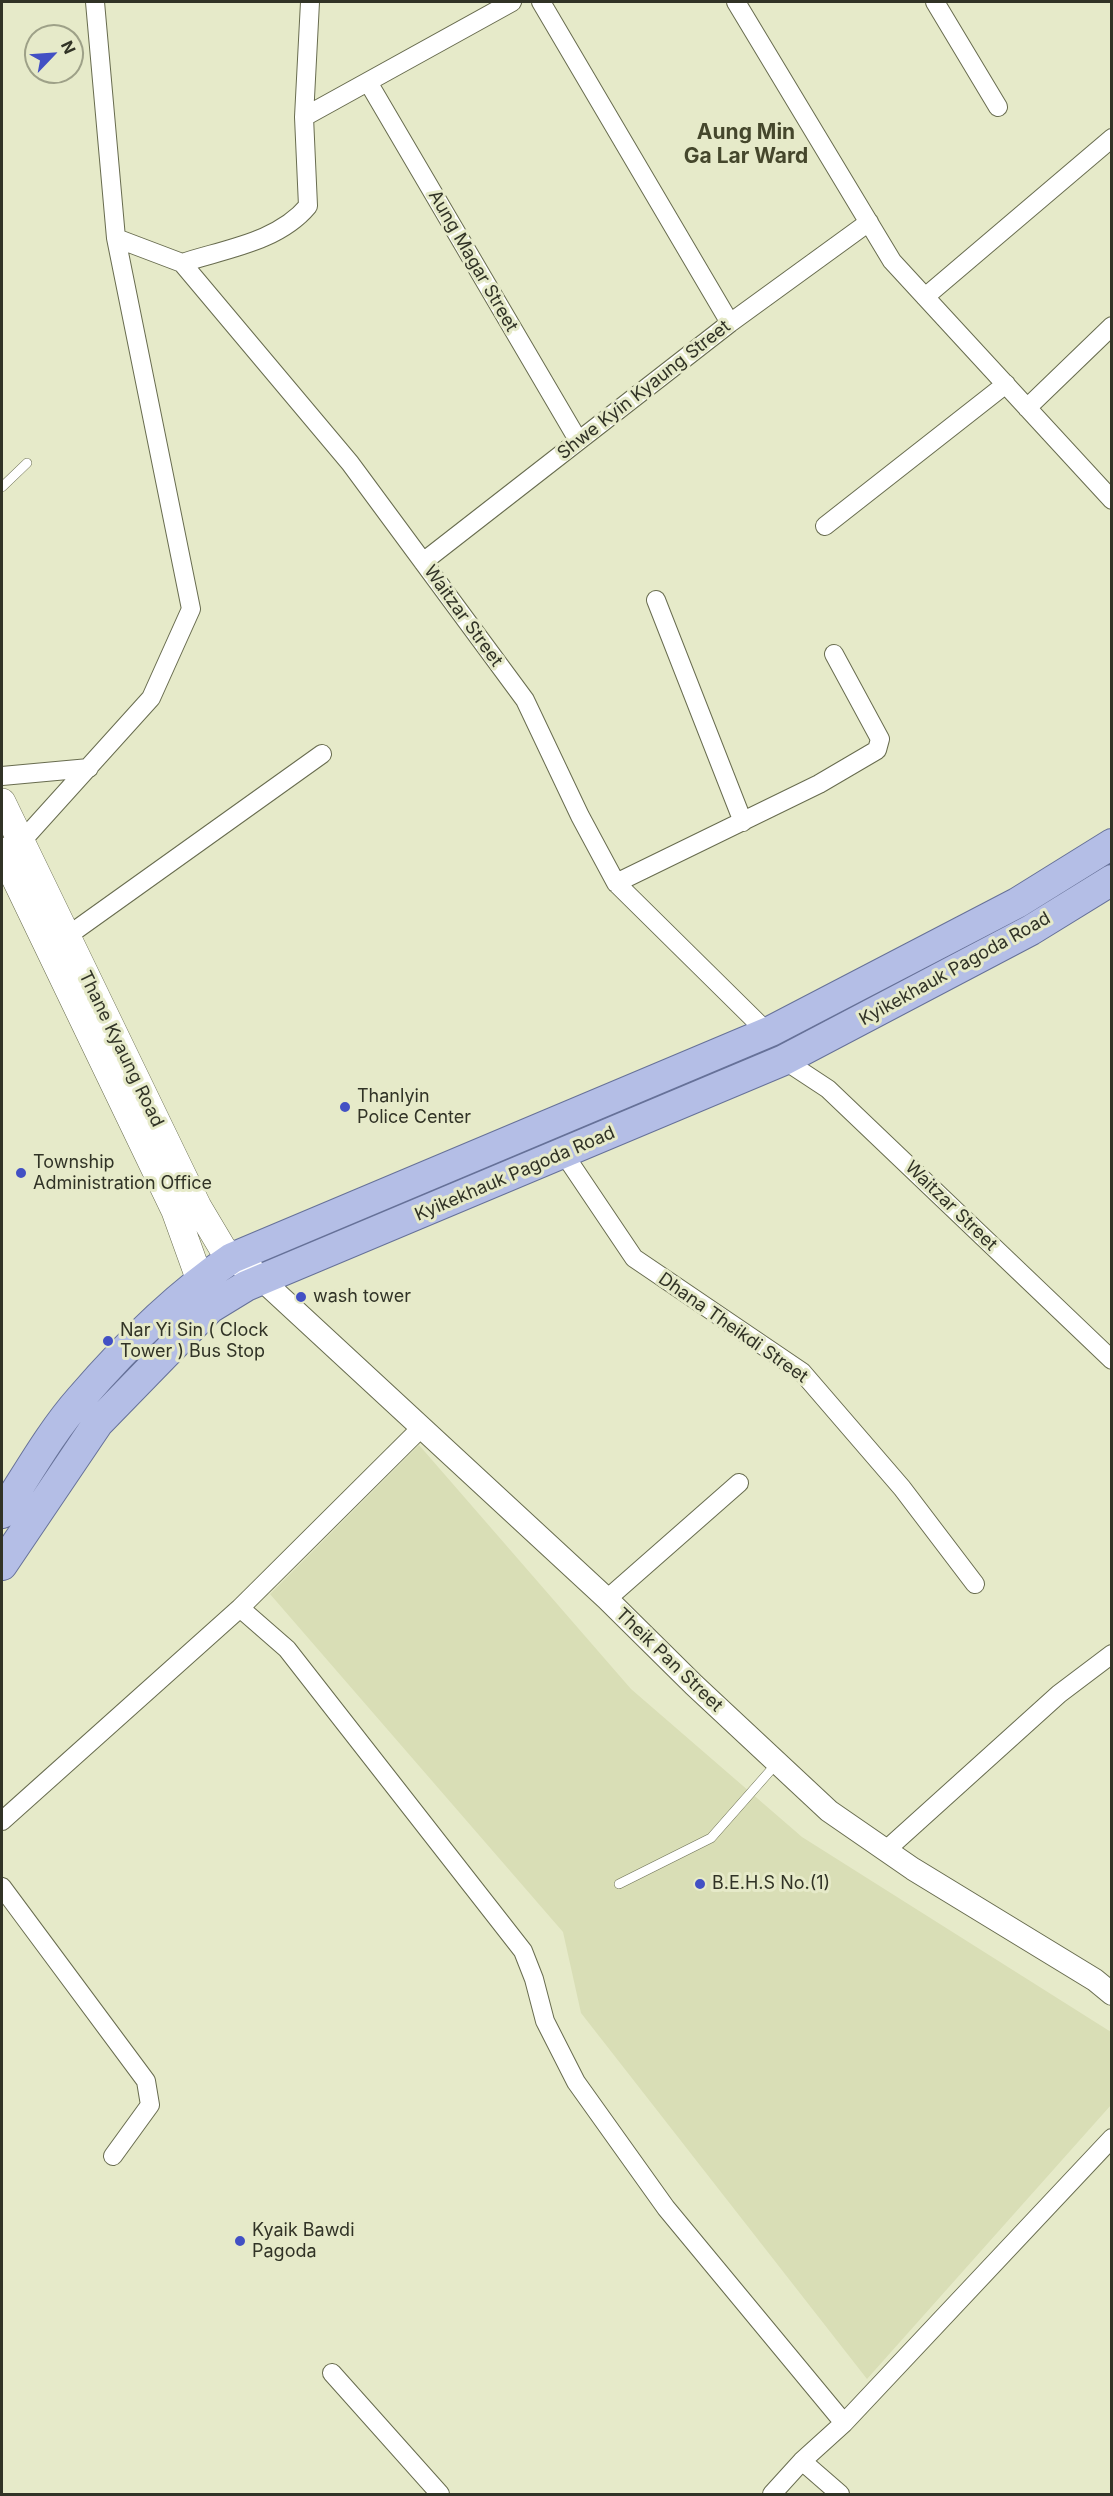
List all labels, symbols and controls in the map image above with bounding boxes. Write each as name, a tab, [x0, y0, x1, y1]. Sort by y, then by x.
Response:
north arrow	[24, 24, 84, 84]
text: N	[57, 37, 80, 57]
district label: Aung Min Ga Lar Ward	[684, 120, 808, 170]
street label: Aung Magar Street	[424, 186, 522, 336]
street label: Shwe Kyin Kyaung Street	[553, 316, 735, 464]
street label: Waitzar Street	[419, 561, 507, 671]
street label: Kyikekhauk Pagoda Road	[856, 907, 1054, 1031]
street label: Thane Kyaung Road	[74, 967, 168, 1131]
place label: Thanlyin Police Center	[357, 1086, 471, 1128]
marker: Thanlyin Police Center	[338, 1100, 352, 1114]
street label: Kyikekhauk Pagoda Road	[412, 1122, 618, 1226]
place label: Township Administration Office	[33, 1152, 212, 1194]
street label: Waitzar Street	[900, 1157, 1002, 1255]
marker: Township Administration Office	[14, 1166, 28, 1180]
street label: Dhana Theikdi Street	[654, 1268, 812, 1388]
place label: wash tower	[313, 1286, 411, 1308]
marker: wash tower	[294, 1290, 308, 1304]
place label: Nar Yi Sin ( Clock Tower ) Bus Stop	[120, 1320, 268, 1362]
marker: Nar Yi Sin ( Clock Tower ) Bus Stop	[101, 1334, 115, 1348]
street label: Theik Pan Street	[611, 1604, 727, 1716]
place label: B.E.H.S No.(1)	[712, 1873, 830, 1895]
marker: B.E.H.S No.(1)	[693, 1877, 707, 1891]
place label: Kyaik Bawdi Pagoda	[252, 2220, 354, 2262]
marker: Kyaik Bawdi Pagoda	[233, 2234, 247, 2248]

